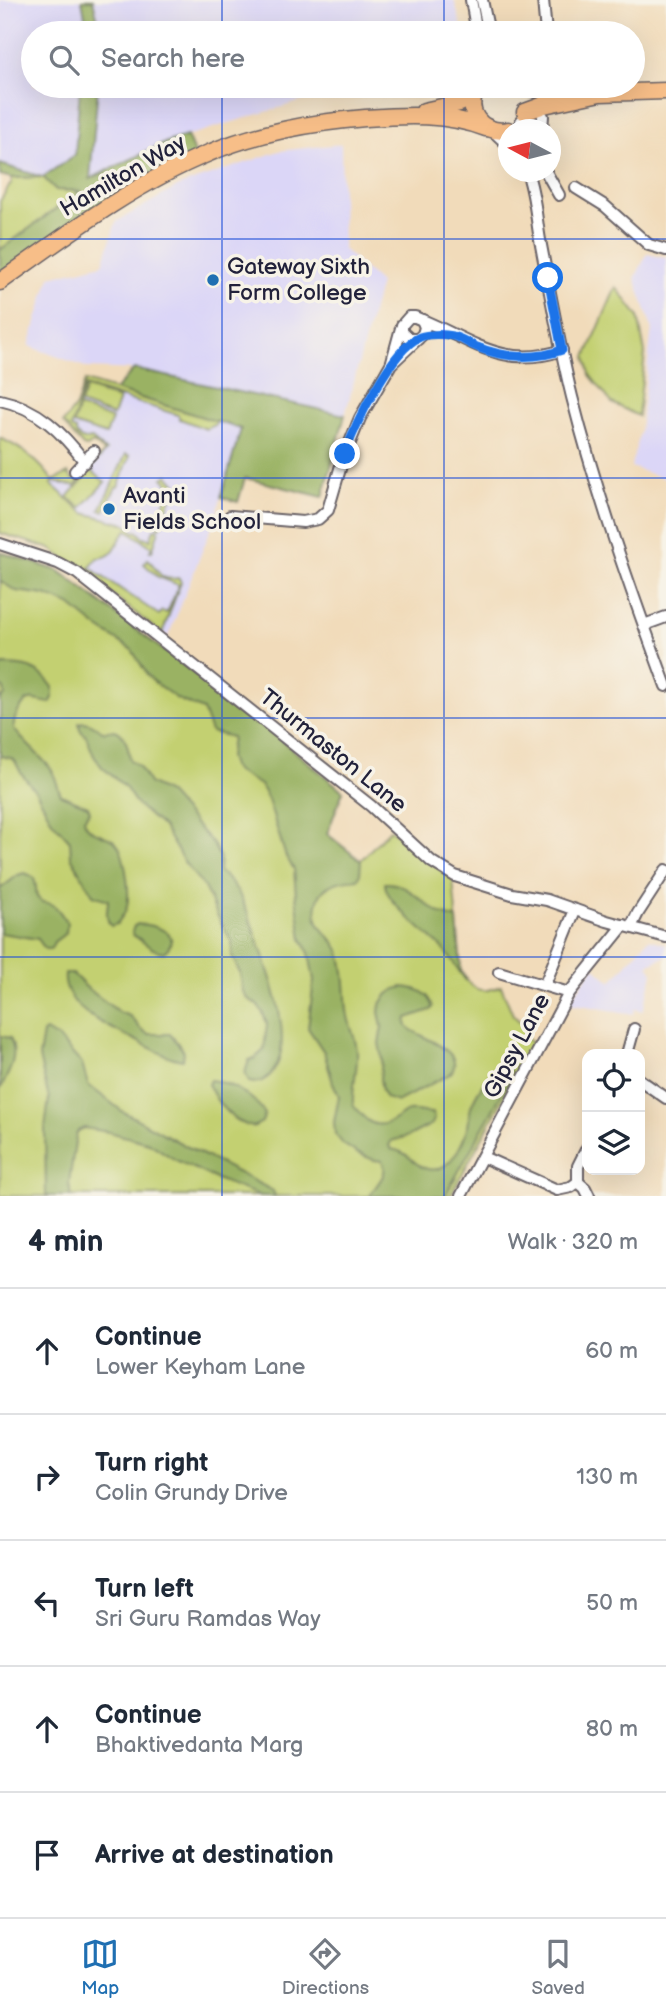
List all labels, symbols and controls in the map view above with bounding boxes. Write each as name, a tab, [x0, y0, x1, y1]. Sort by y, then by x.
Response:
search box	[21, 21, 645, 98]
icon: search	[45, 41, 83, 79]
text: Search here	[101, 44, 245, 75]
north arrow	[498, 119, 561, 182]
street label: Hamilton Way	[55, 129, 191, 223]
place label: Gateway Sixth Form College	[227, 253, 370, 307]
route start	[532, 262, 563, 293]
marker: Gateway Sixth Form College	[205, 272, 221, 288]
route end	[329, 438, 360, 469]
place label: Avanti Fields School	[123, 482, 261, 536]
marker: Avanti Fields School	[101, 501, 117, 517]
street label: Thurmaston Lane	[254, 683, 412, 819]
street label: Gipsy Lane	[478, 989, 556, 1103]
map controls	[582, 1049, 645, 1175]
button: locate	[582, 1049, 645, 1112]
button: layers	[582, 1112, 645, 1175]
text: 4 min	[28, 1224, 103, 1260]
text: Walk · 320 m	[507, 1228, 638, 1256]
text: Continue	[95, 1322, 202, 1353]
icon: ahead	[28, 1332, 66, 1370]
text: 60 m	[585, 1337, 638, 1365]
text: Lower Keyham Lane	[95, 1353, 305, 1381]
text: Turn right	[95, 1448, 208, 1479]
icon: right	[28, 1458, 66, 1496]
text: 130 m	[576, 1463, 638, 1491]
text: Colin Grundy Drive	[95, 1479, 288, 1507]
text: Turn left	[95, 1574, 194, 1605]
icon: left	[28, 1584, 66, 1622]
text: 50 m	[586, 1589, 638, 1617]
text: Sri Guru Ramdas Way	[95, 1605, 321, 1633]
text: Continue	[95, 1700, 202, 1731]
icon: ahead	[28, 1710, 66, 1748]
text: 80 m	[586, 1715, 638, 1743]
text: Bhaktivedanta Marg	[95, 1731, 303, 1759]
icon: arrive	[28, 1836, 66, 1874]
text: Arrive at destination	[95, 1840, 334, 1871]
tab: Map	[81, 1935, 119, 2000]
tab: Directions	[282, 1935, 369, 2000]
tab: Saved	[531, 1935, 585, 2000]

